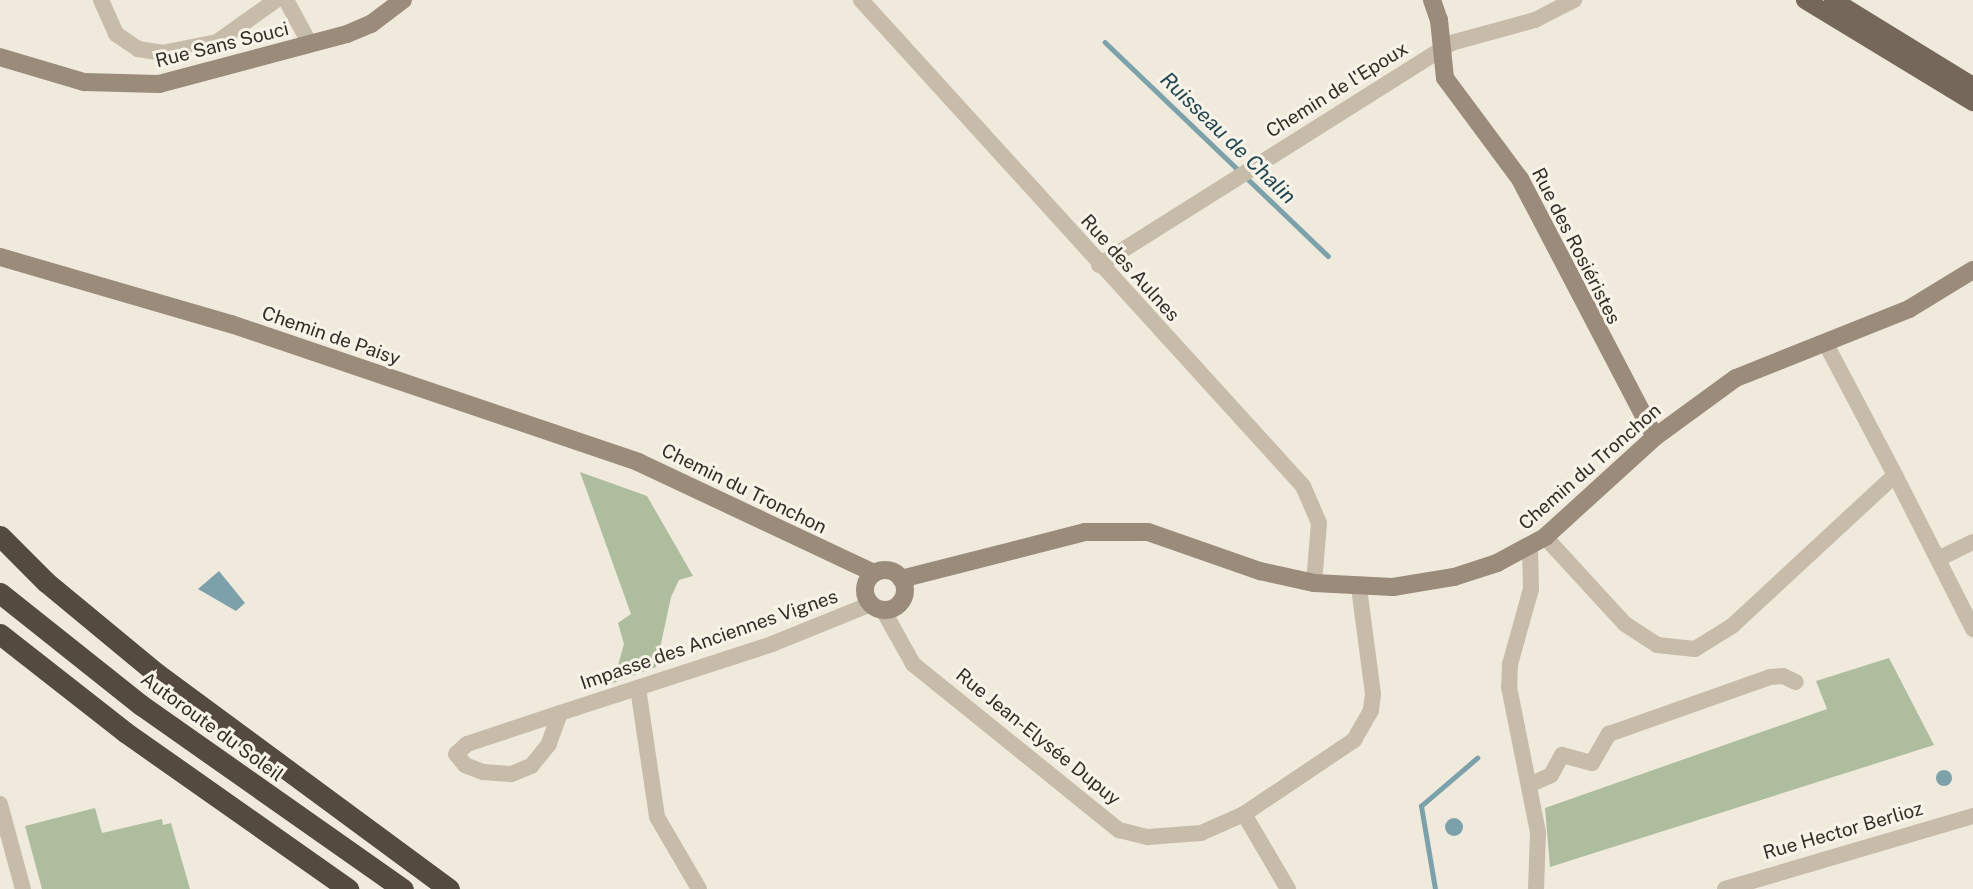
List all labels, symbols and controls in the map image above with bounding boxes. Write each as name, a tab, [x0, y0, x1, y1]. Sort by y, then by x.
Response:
street label: Rue Sans Souci	[153, 17, 291, 73]
street label: Chemin de l'Epoux	[1262, 37, 1412, 143]
water label: Ruisseau de Chalin	[1155, 67, 1301, 209]
street label: Rue des Rosiéristes	[1527, 164, 1625, 328]
street label: Rue des Aulnes	[1076, 210, 1184, 326]
street label: Chemin de Paisy	[259, 302, 403, 370]
street label: Chemin du Tronchon	[1514, 399, 1666, 535]
street label: Chemin du Tronchon	[658, 439, 830, 539]
street label: Impasse des Anciennes Vignes	[577, 585, 841, 695]
street label: Rue Jean-Elysée Dupuy	[951, 664, 1125, 810]
street label: Autoroute du Soleil	[136, 668, 288, 786]
street label: Rue Hector Berlioz	[1760, 797, 1926, 865]

